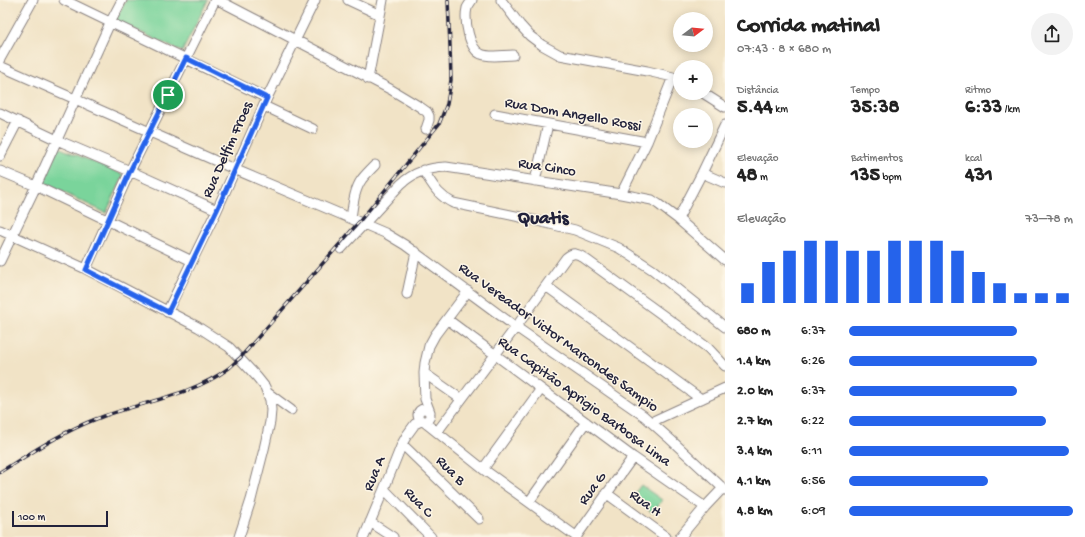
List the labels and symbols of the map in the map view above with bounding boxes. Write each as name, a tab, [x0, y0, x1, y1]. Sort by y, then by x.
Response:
north arrow	[673, 12, 713, 52]
pin	[151, 78, 185, 112]
street label: Rua Dom Angello Rossi	[503, 94, 643, 136]
street label: Rua Delfim Froes	[199, 99, 258, 201]
street label: Rua Cinco	[517, 155, 577, 181]
district label: Quatis	[517, 208, 570, 231]
street label: Rua Vereador Victor Marcondes Sampio	[454, 259, 662, 417]
street label: Rua Capitão Aprigio Barbosa Lima	[494, 333, 675, 471]
street label: Rua B	[431, 452, 469, 490]
street label: Rua A	[360, 453, 390, 494]
street label: Rua G	[575, 469, 611, 509]
street label: Rua C	[399, 484, 437, 522]
street label: Rua H	[625, 486, 665, 522]
scale bar	[12, 509, 108, 528]

